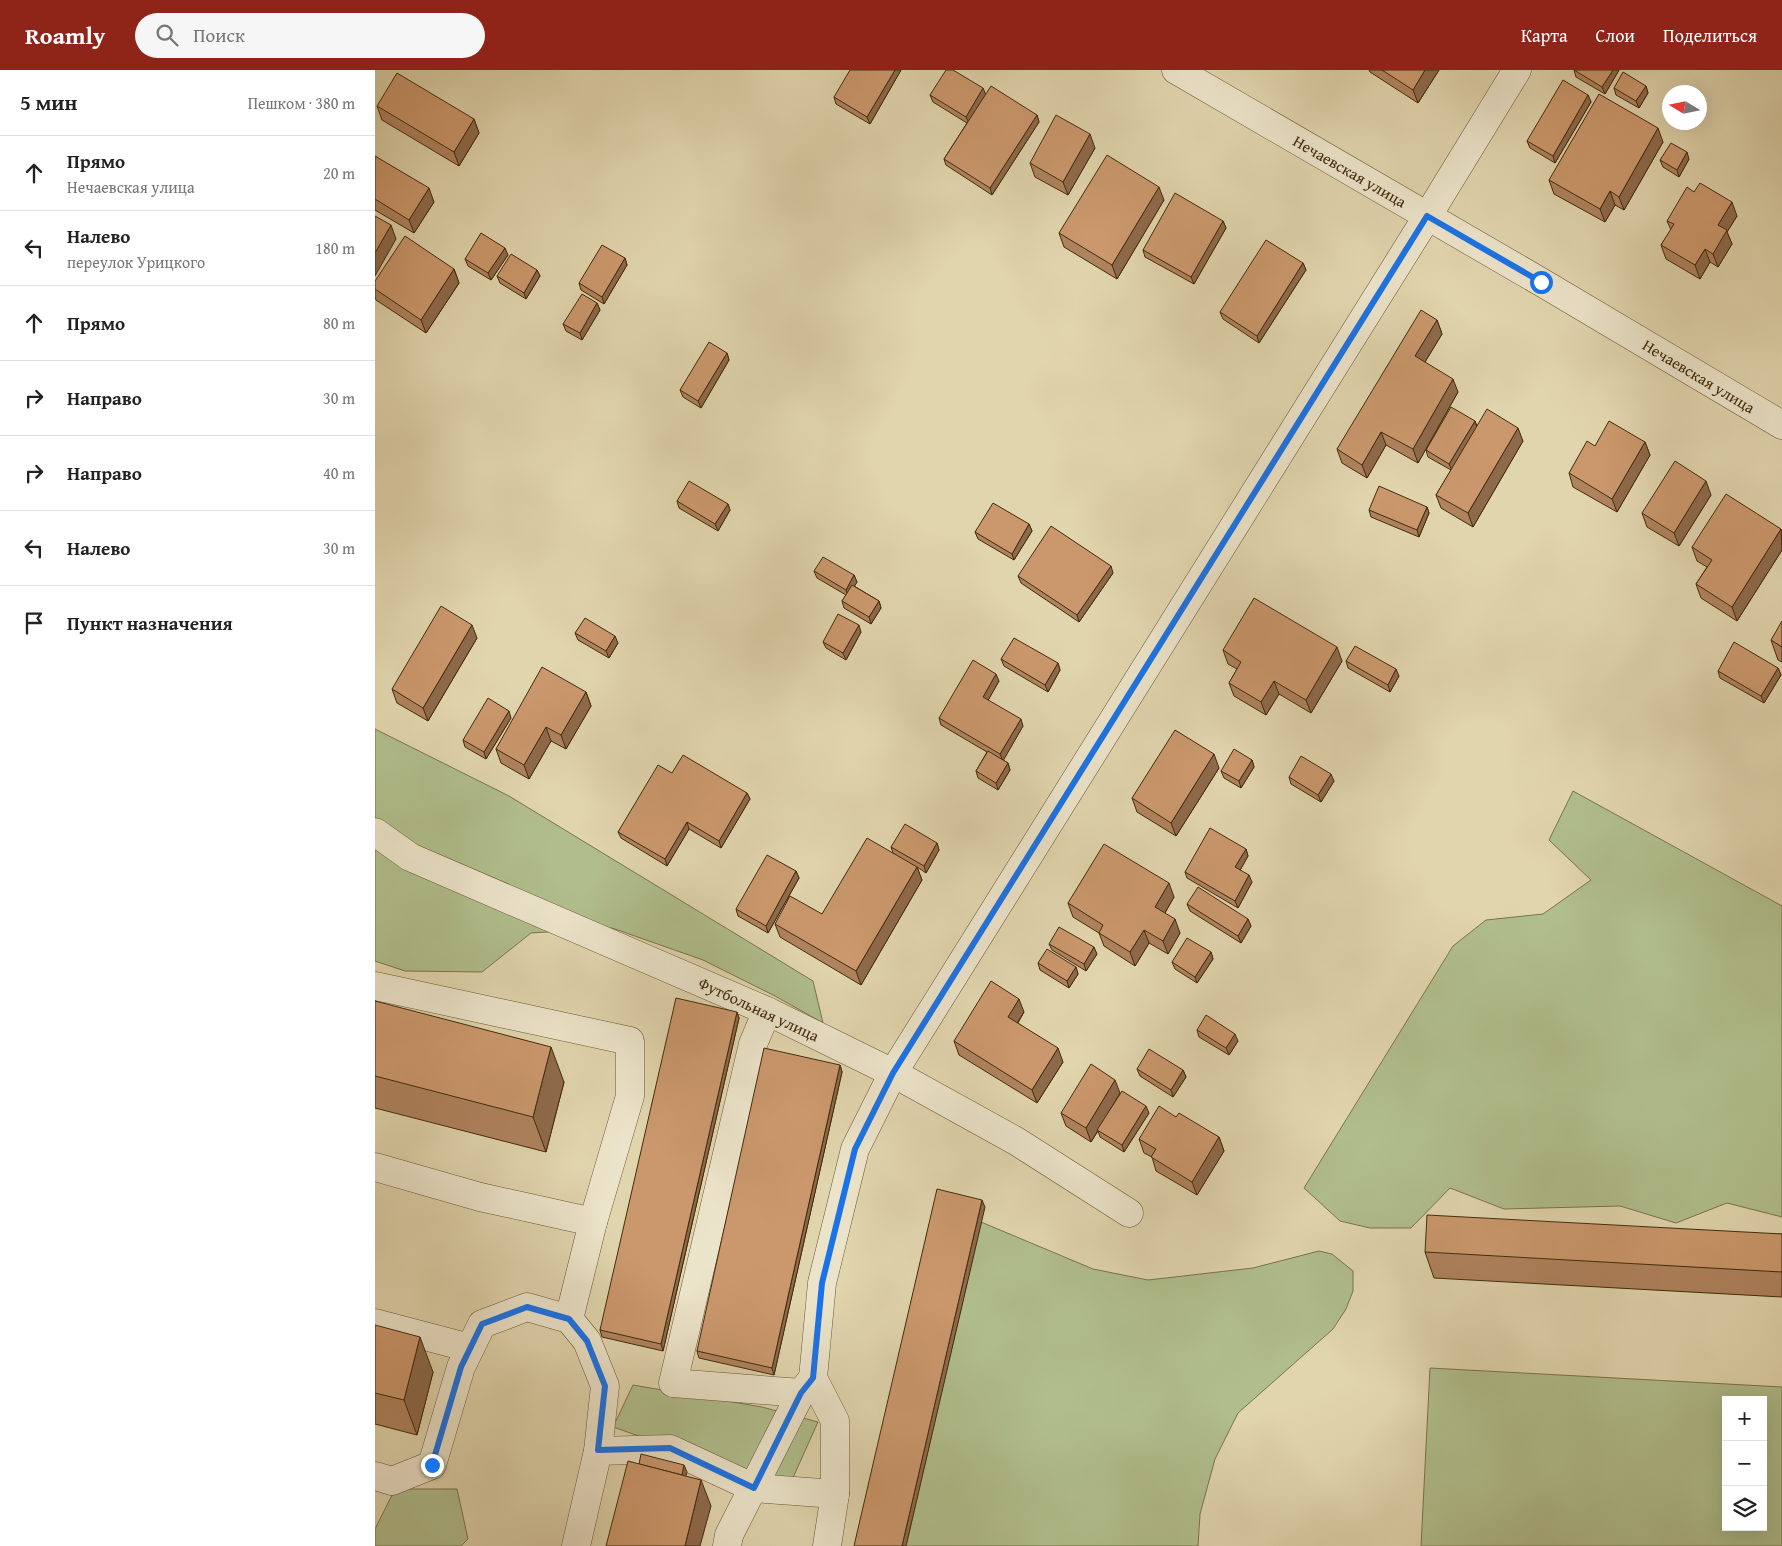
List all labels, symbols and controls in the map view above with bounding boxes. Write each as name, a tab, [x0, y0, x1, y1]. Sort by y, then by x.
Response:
search box	[135, 13, 485, 58]
text: Roamly	[25, 18, 105, 53]
icon: search	[153, 21, 181, 49]
text: Поиск	[193, 21, 245, 49]
text: Карта	[1521, 22, 1568, 49]
text: Слои	[1596, 22, 1635, 49]
text: Поделиться	[1663, 22, 1757, 49]
north arrow	[1662, 85, 1707, 130]
text: 5 мин	[20, 87, 77, 118]
text: Пешком · 380 m	[248, 91, 355, 115]
street label: Нечаевская улица	[1289, 129, 1412, 213]
text: Прямо	[67, 147, 125, 175]
icon: ahead	[20, 159, 48, 187]
text: 20 m	[323, 161, 355, 185]
text: Нечаевская улица	[67, 175, 195, 199]
text: Налево	[67, 222, 130, 250]
icon: left	[20, 234, 48, 262]
text: 180 m	[315, 236, 355, 260]
text: переулок Урицкого	[67, 250, 205, 274]
route start	[1530, 271, 1553, 294]
icon: ahead	[20, 309, 48, 337]
text: Прямо	[67, 309, 125, 337]
text: 80 m	[323, 311, 355, 335]
street label: Нечаевская улица	[1638, 333, 1760, 419]
icon: right	[20, 384, 48, 412]
text: Направо	[67, 384, 142, 412]
text: 30 m	[323, 386, 355, 410]
icon: right	[20, 459, 48, 487]
text: Направо	[67, 459, 142, 487]
text: 40 m	[323, 461, 355, 485]
icon: left	[20, 534, 48, 562]
text: Налево	[67, 534, 130, 562]
text: 30 m	[323, 536, 355, 560]
icon: arrive	[20, 609, 48, 637]
text: Пункт назначения	[67, 609, 233, 637]
street label: Футбольная улица	[695, 971, 824, 1048]
map controls	[1722, 1396, 1767, 1531]
button: +	[1722, 1396, 1767, 1441]
button: −	[1722, 1441, 1767, 1486]
route end	[421, 1454, 444, 1477]
button: layers	[1722, 1486, 1767, 1531]

